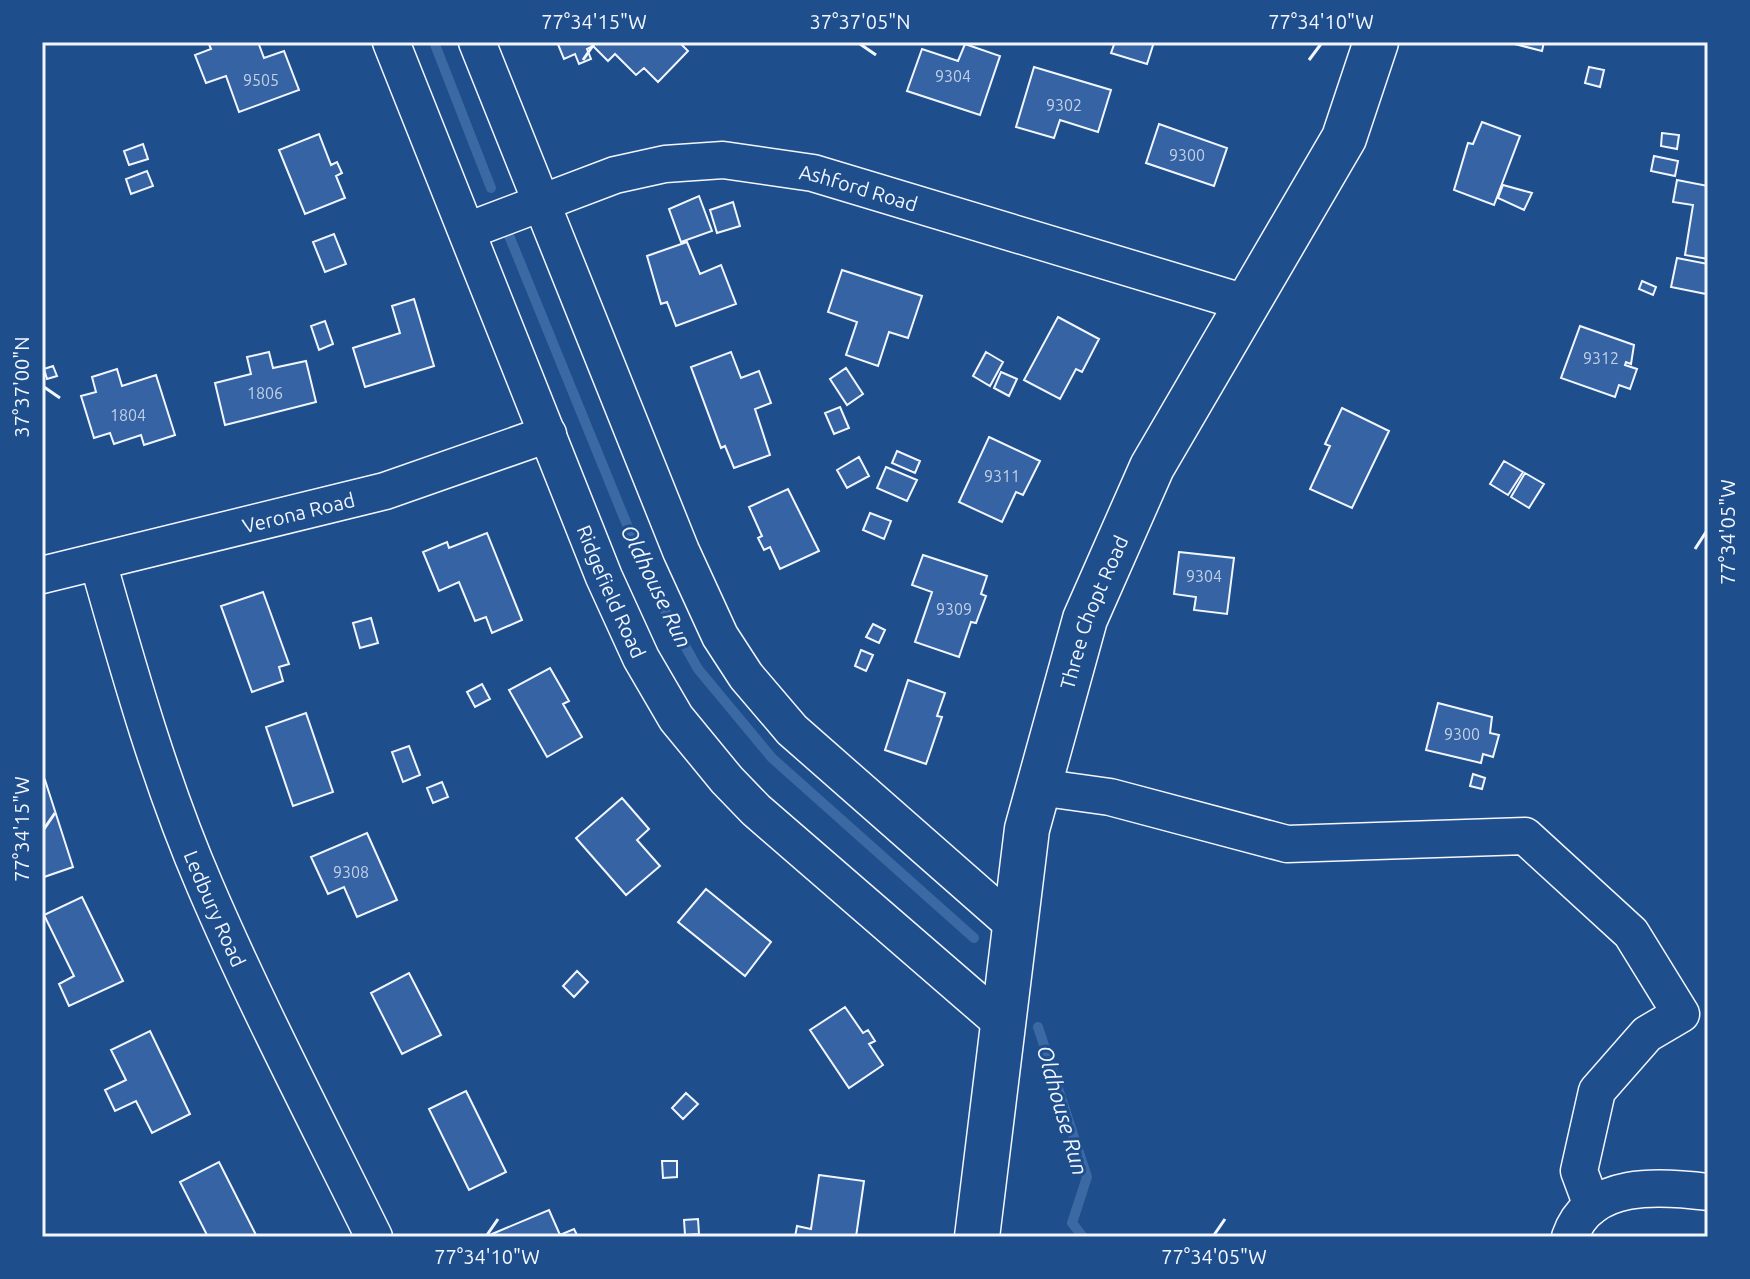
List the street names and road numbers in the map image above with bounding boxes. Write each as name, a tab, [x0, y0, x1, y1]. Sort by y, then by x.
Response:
street label: Ashford Road	[798, 160, 921, 215]
street label: Verona Road	[240, 487, 357, 537]
street label: Ridgefield Road	[573, 521, 651, 661]
street label: Three Chopt Road	[1055, 532, 1132, 692]
street label: Ledbury Road	[180, 847, 251, 970]

